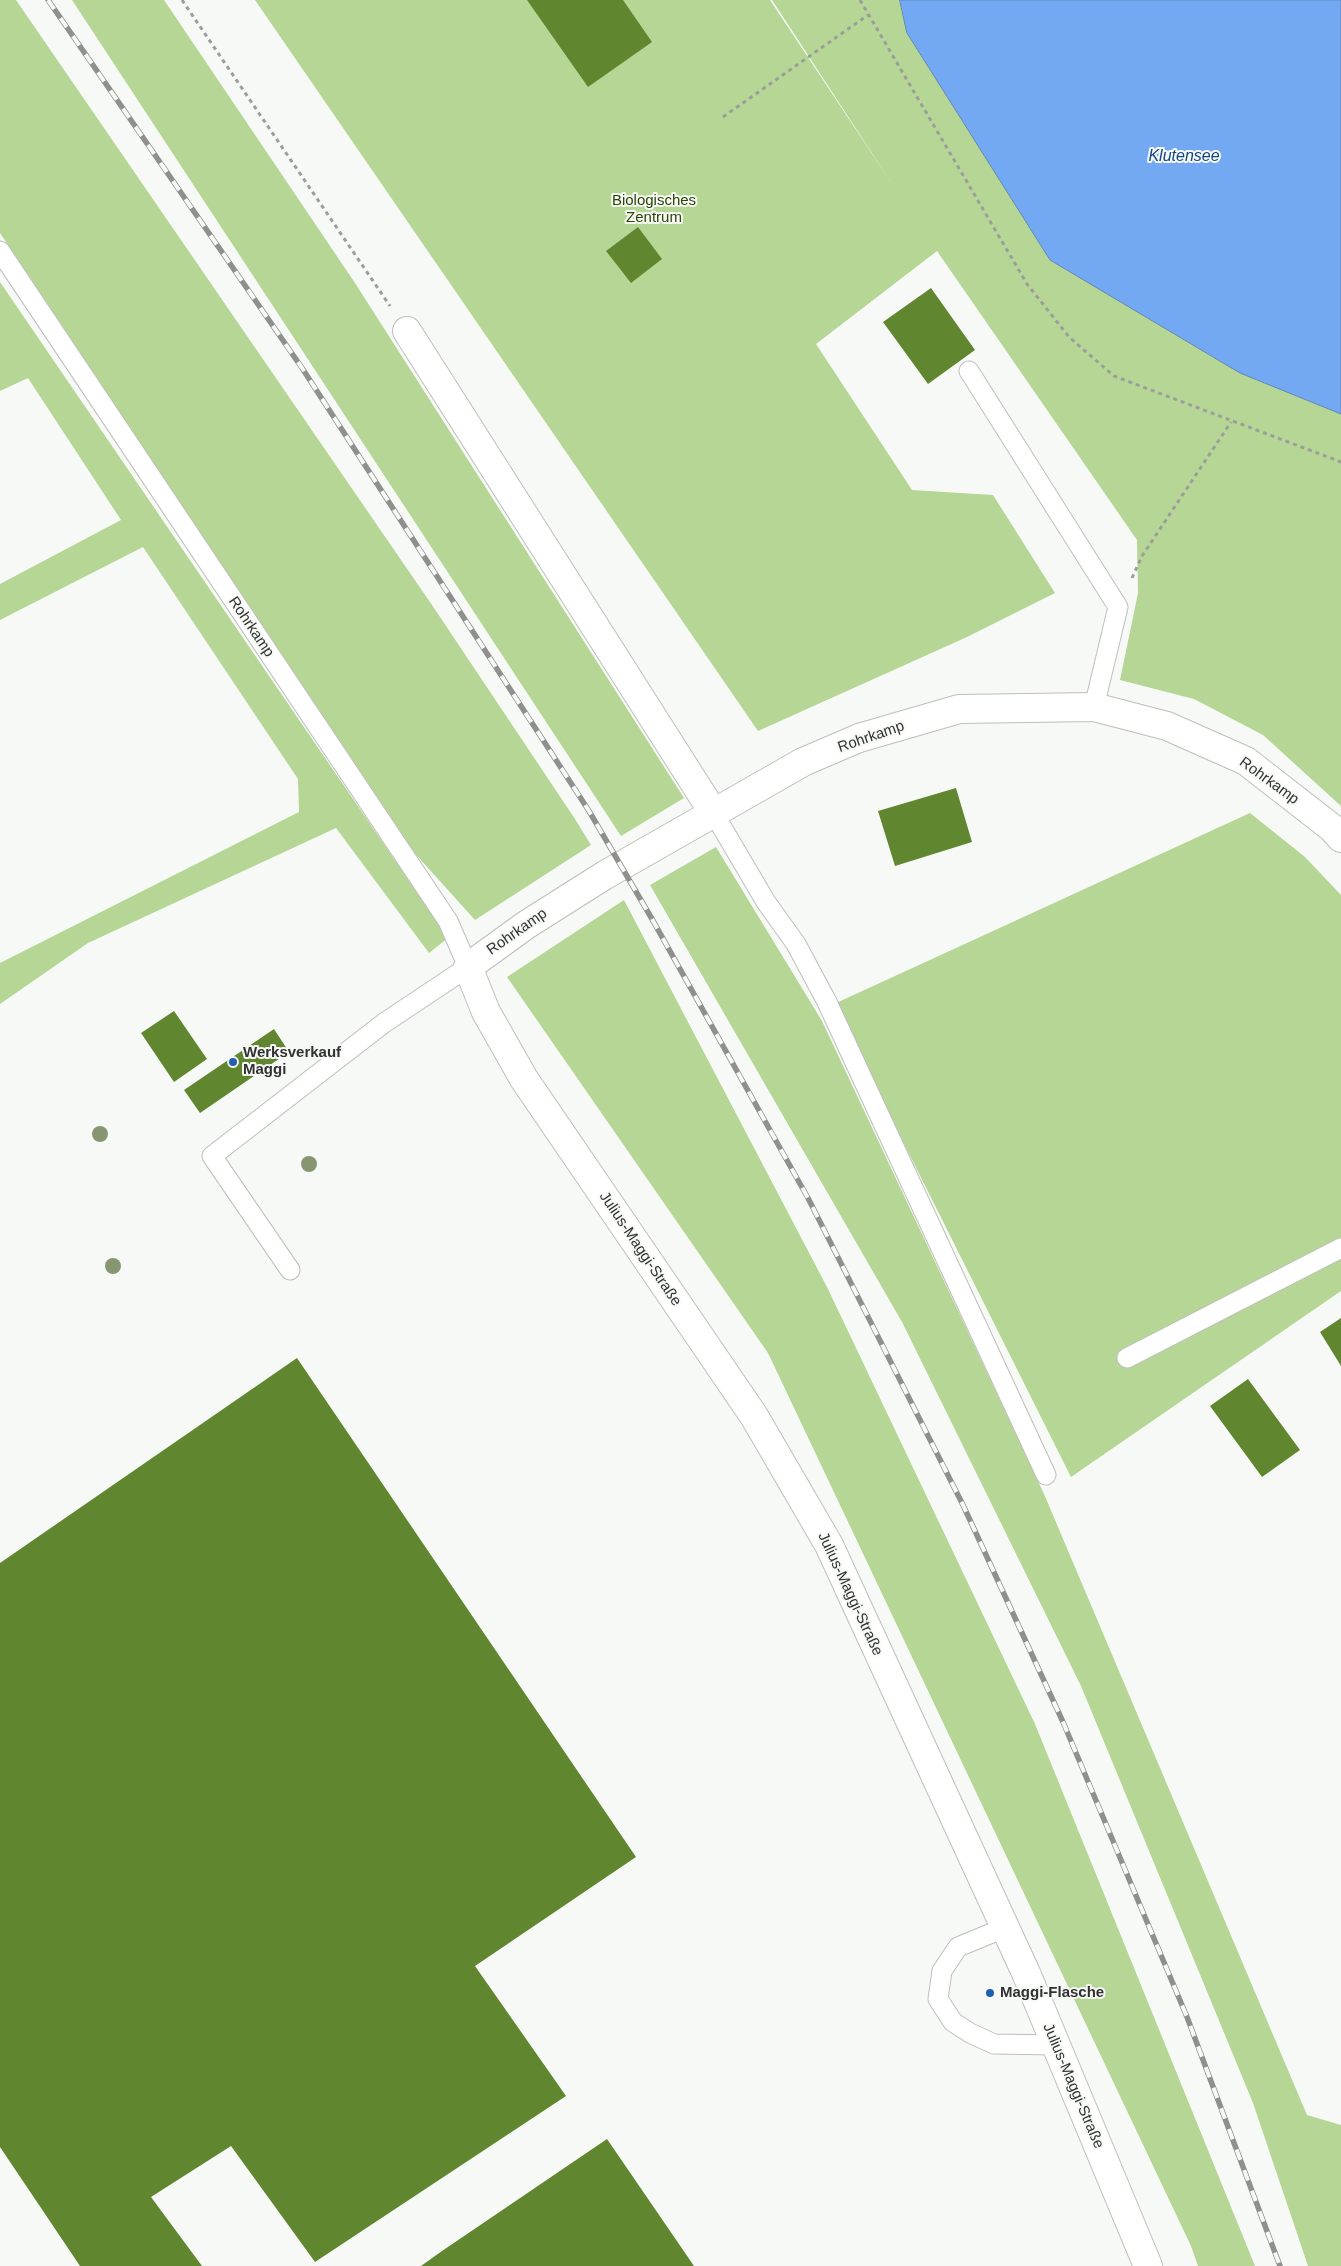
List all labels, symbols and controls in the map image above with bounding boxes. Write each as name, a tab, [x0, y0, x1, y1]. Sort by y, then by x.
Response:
water label: Klutensee	[1148, 147, 1220, 167]
park label: Biologisches Zentrum	[612, 192, 696, 227]
street label: Rohrkamp	[224, 593, 278, 661]
street label: Rohrkamp	[835, 717, 907, 757]
street label: Rohrkamp	[1236, 753, 1302, 809]
street label: Rohrkamp	[483, 905, 551, 959]
place label: Werksverkauf Maggi	[243, 1044, 341, 1079]
marker: Werksverkauf Maggi	[227, 1056, 239, 1068]
street label: Julius-Maggi-Straße	[595, 1188, 685, 1310]
street label: Julius-Maggi-Straße	[813, 1529, 887, 1659]
place label: Maggi-Flasche	[1000, 1984, 1104, 2002]
marker: Maggi-Flasche	[984, 1987, 996, 1999]
street label: Julius-Maggi-Straße	[1038, 2021, 1108, 2151]

